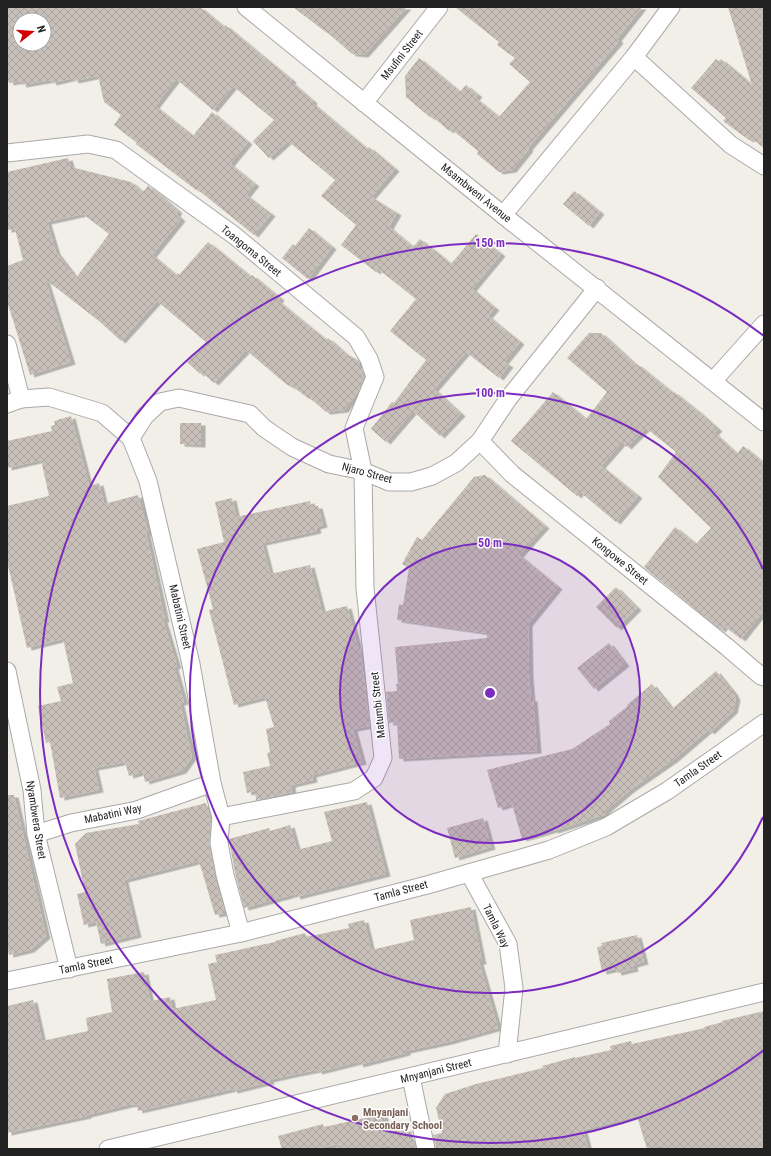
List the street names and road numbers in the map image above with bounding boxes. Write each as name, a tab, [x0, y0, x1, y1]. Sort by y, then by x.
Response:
street label: Msufini Street	[378, 27, 426, 83]
street label: Msambweni Avenue	[438, 161, 514, 225]
street label: Toangoma Street	[218, 223, 284, 279]
street label: Njaro Street	[340, 460, 394, 486]
street label: Kongowe Street	[589, 534, 651, 588]
street label: Mabatini Street	[166, 583, 194, 651]
street label: Matumbi Street	[368, 671, 388, 739]
street label: Tamla Street	[672, 748, 724, 790]
street label: Nyambwera Street	[23, 780, 49, 860]
street label: Mabatini Way	[83, 801, 143, 826]
street label: Tamla Street	[373, 878, 429, 904]
street label: Tamla Way	[480, 902, 512, 950]
street label: Tamla Street	[58, 953, 114, 977]
street label: Mnyanjani Street	[399, 1056, 473, 1086]

